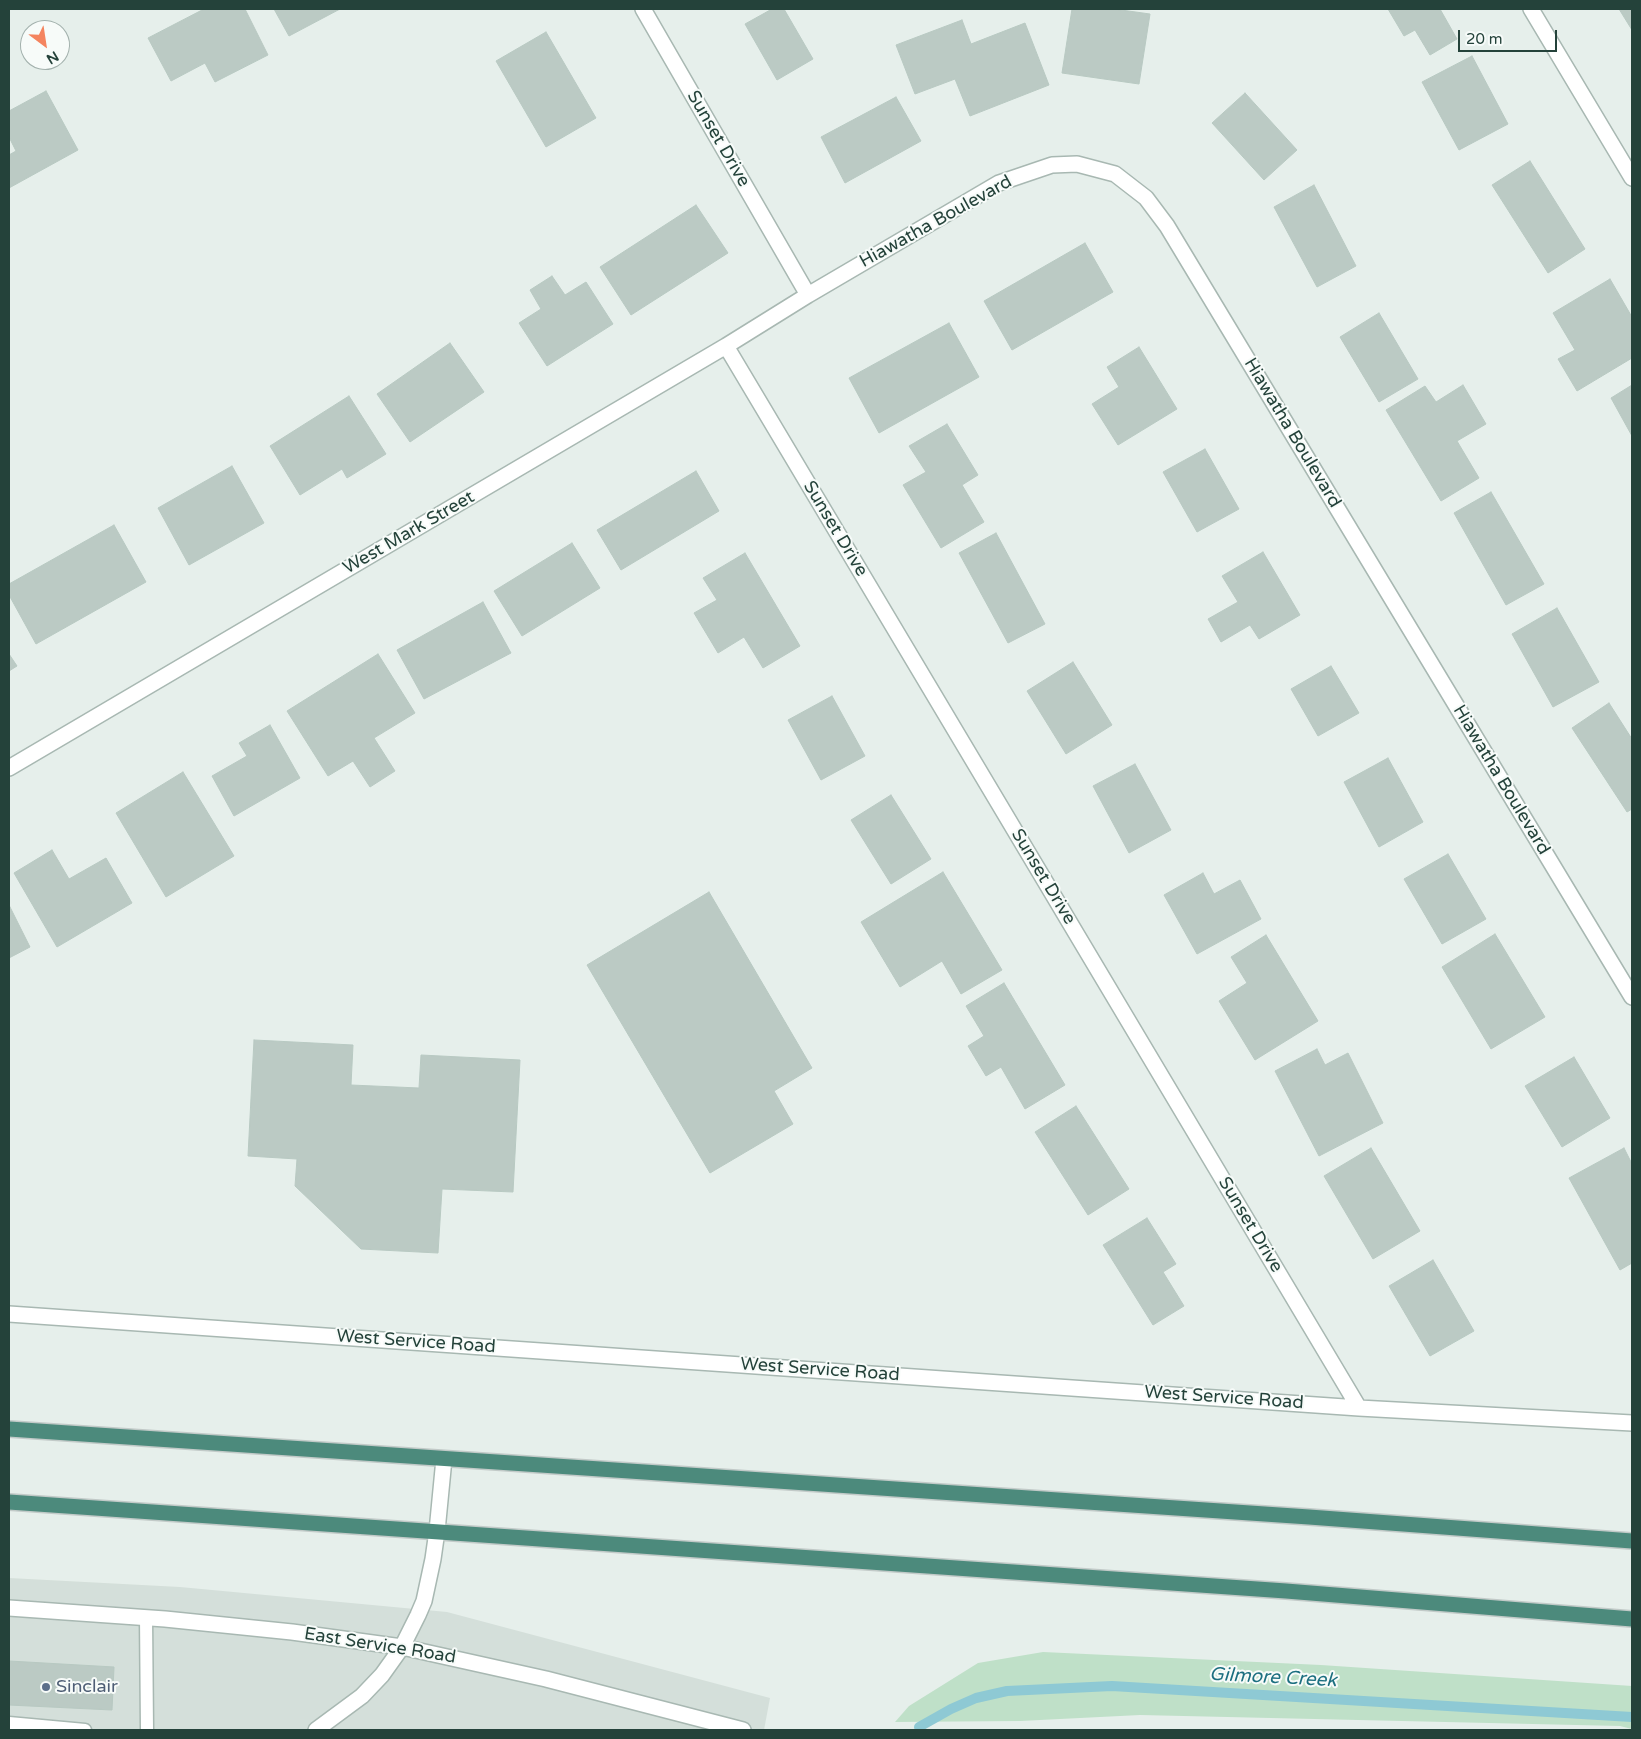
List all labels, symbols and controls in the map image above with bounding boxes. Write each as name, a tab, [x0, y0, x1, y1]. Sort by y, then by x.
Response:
north arrow	[20, 20, 70, 70]
scale bar	[1461, 20, 1560, 52]
text: 20 m	[1466, 30, 1503, 48]
text: N	[43, 47, 62, 68]
street label: Sunset Drive	[682, 87, 754, 191]
street label: Hiawatha Boulevard	[856, 171, 1016, 273]
street label: Hiawatha Boulevard	[1239, 354, 1345, 512]
street label: Sunset Drive	[798, 477, 872, 581]
street label: West Mark Street	[340, 487, 478, 579]
street label: Hiawatha Boulevard	[1448, 701, 1554, 859]
street label: Sunset Drive	[1006, 825, 1080, 929]
street label: Sunset Drive	[1213, 1173, 1287, 1277]
street label: West Service Road	[336, 1326, 496, 1358]
street label: West Service Road	[740, 1354, 900, 1386]
street label: West Service Road	[1144, 1382, 1304, 1414]
street label: East Service Road	[303, 1623, 457, 1669]
water label: Gilmore Creek	[1209, 1663, 1337, 1693]
place label: Sinclair	[56, 1676, 118, 1698]
marker: Sinclair	[40, 1681, 52, 1693]

